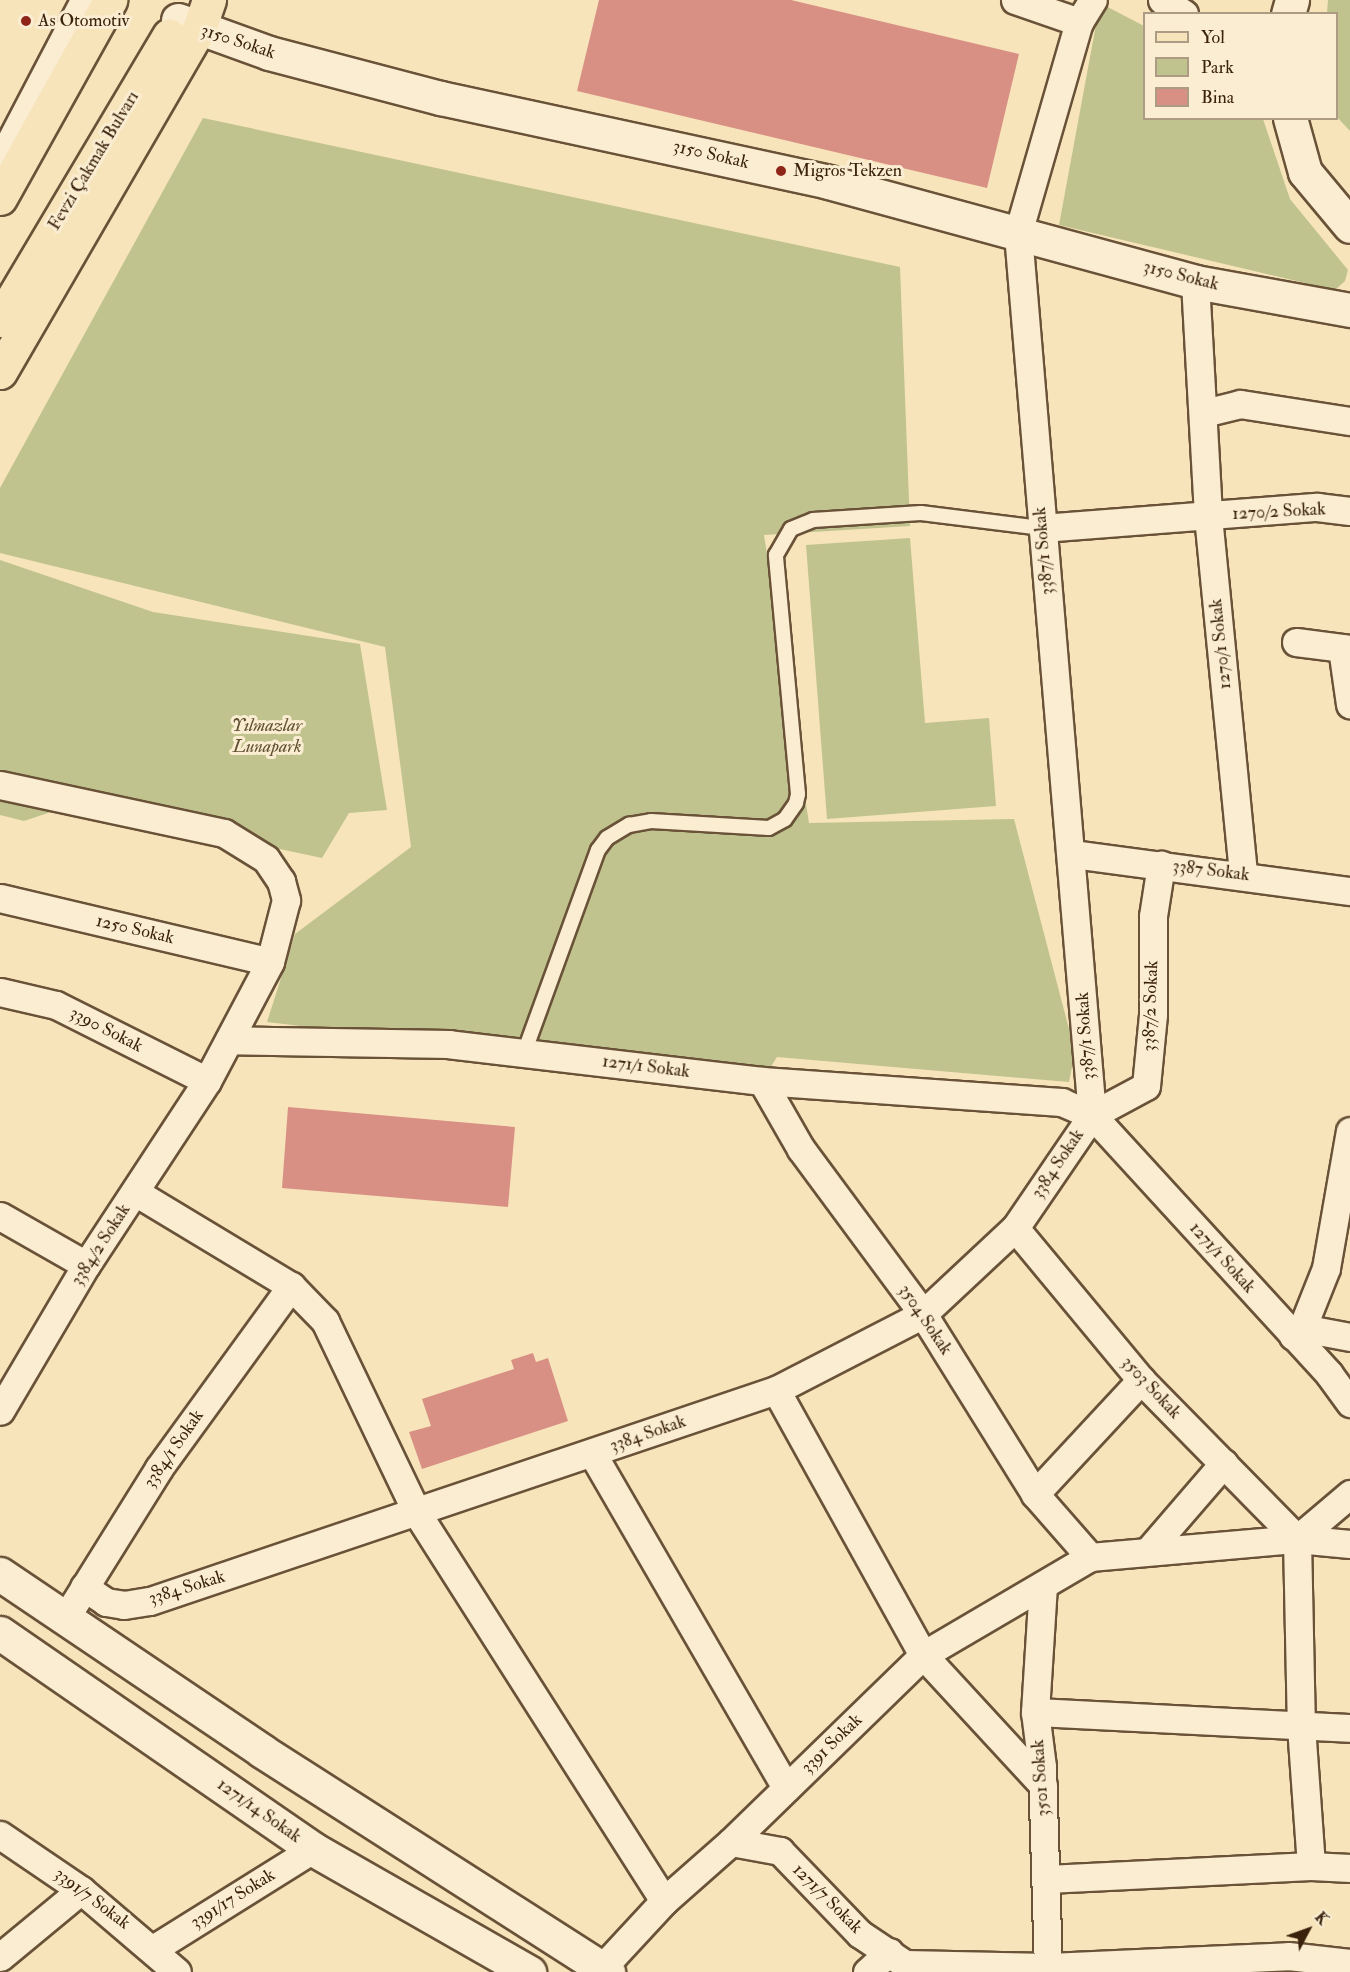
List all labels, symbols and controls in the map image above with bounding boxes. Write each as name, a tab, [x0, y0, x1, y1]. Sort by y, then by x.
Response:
place label: As Otomotiv	[38, 10, 129, 32]
legend	[1143, 12, 1338, 120]
marker: As Otomotiv	[19, 14, 33, 28]
street label: 3150 Sokak	[198, 20, 278, 64]
text: Yol	[1201, 26, 1225, 49]
text: Park	[1201, 56, 1234, 79]
text: Bina	[1201, 86, 1234, 109]
street label: Fevzi Çakmak Bulvarı	[44, 88, 144, 234]
street label: 3150 Sokak	[671, 136, 751, 174]
place label: Migros Tekzen	[793, 160, 902, 182]
marker: Migros Tekzen	[774, 164, 788, 178]
street label: 3150 Sokak	[1141, 256, 1221, 296]
street label: 1270/2 Sokak	[1232, 499, 1326, 525]
street label: 3387/1 Sokak	[1029, 506, 1059, 596]
street label: 1270/1 Sokak	[1206, 598, 1236, 690]
park label: Yılmazlar Lunapark	[232, 716, 302, 758]
street label: 3387 Sokak	[1171, 856, 1251, 886]
street label: 1250 Sokak	[94, 911, 176, 949]
street label: 3387/2 Sokak	[1139, 960, 1163, 1052]
street label: 3387/1 Sokak	[1072, 991, 1100, 1081]
street label: 3390 Sokak	[66, 1002, 146, 1058]
street label: 1271/1 Sokak	[601, 1051, 691, 1083]
street label: 3384 Sokak	[1027, 1125, 1089, 1203]
street label: 3384/2 Sokak	[67, 1200, 135, 1290]
street label: 1271/1 Sokak	[1184, 1218, 1260, 1298]
street label: 3504 Sokak	[894, 1281, 956, 1359]
street label: 3503 Sokak	[1117, 1352, 1185, 1424]
street label: 3384/1 Sokak	[139, 1406, 209, 1492]
street label: 3384 Sokak	[607, 1411, 689, 1457]
street label: 3384 Sokak	[146, 1566, 228, 1610]
street label: 3391 Sokak	[797, 1710, 867, 1778]
street label: 3501 Sokak	[1028, 1739, 1054, 1817]
street label: 1271/14 Sokak	[213, 1774, 305, 1848]
street label: 1271/7 Sokak	[788, 1860, 866, 1938]
street label: 3391/7 Sokak	[50, 1864, 134, 1934]
street label: 3391/17 Sokak	[187, 1865, 279, 1933]
north arrow	[1278, 1900, 1338, 1960]
text: K	[1310, 1907, 1333, 1929]

